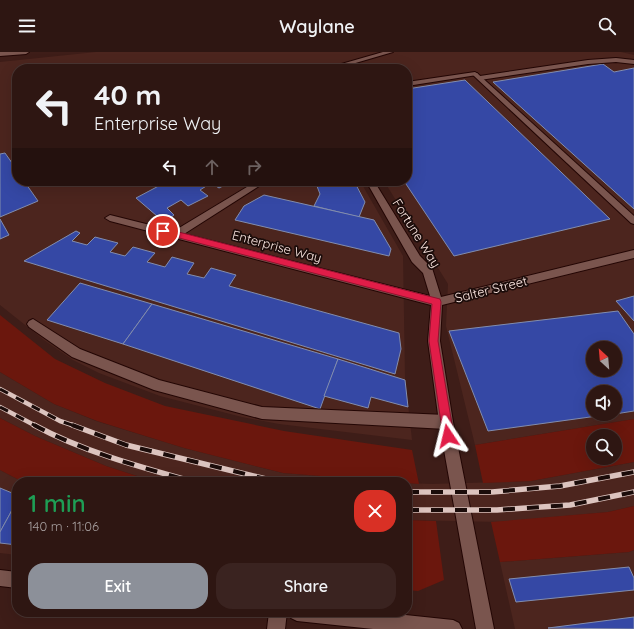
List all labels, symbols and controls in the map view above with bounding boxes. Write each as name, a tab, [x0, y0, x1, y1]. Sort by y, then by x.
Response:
icon: menu	[16, 15, 38, 37]
text: Waylane	[279, 15, 355, 38]
icon: search	[596, 15, 618, 37]
text: 40 m	[94, 77, 161, 112]
icon: left	[28, 80, 80, 132]
text: Enterprise Way	[94, 112, 221, 135]
icon: left	[159, 156, 181, 178]
icon: ahead	[201, 156, 223, 178]
icon: right	[243, 156, 265, 178]
street label: Fortune Way	[390, 196, 444, 270]
pin	[146, 214, 180, 248]
icon: arrive	[152, 220, 174, 242]
street label: Enterprise Way	[231, 226, 323, 266]
street label: Salter Street	[453, 272, 529, 306]
north arrow	[586, 341, 622, 377]
map controls	[586, 341, 622, 465]
button: sound	[586, 385, 622, 421]
position arrow	[427, 415, 469, 457]
button: search	[586, 429, 622, 465]
text: 1 min	[28, 488, 86, 518]
button: close	[354, 490, 396, 532]
text: 140 m · 11:06	[28, 518, 99, 534]
button: Exit	[28, 563, 208, 609]
button: Share	[216, 563, 396, 609]

